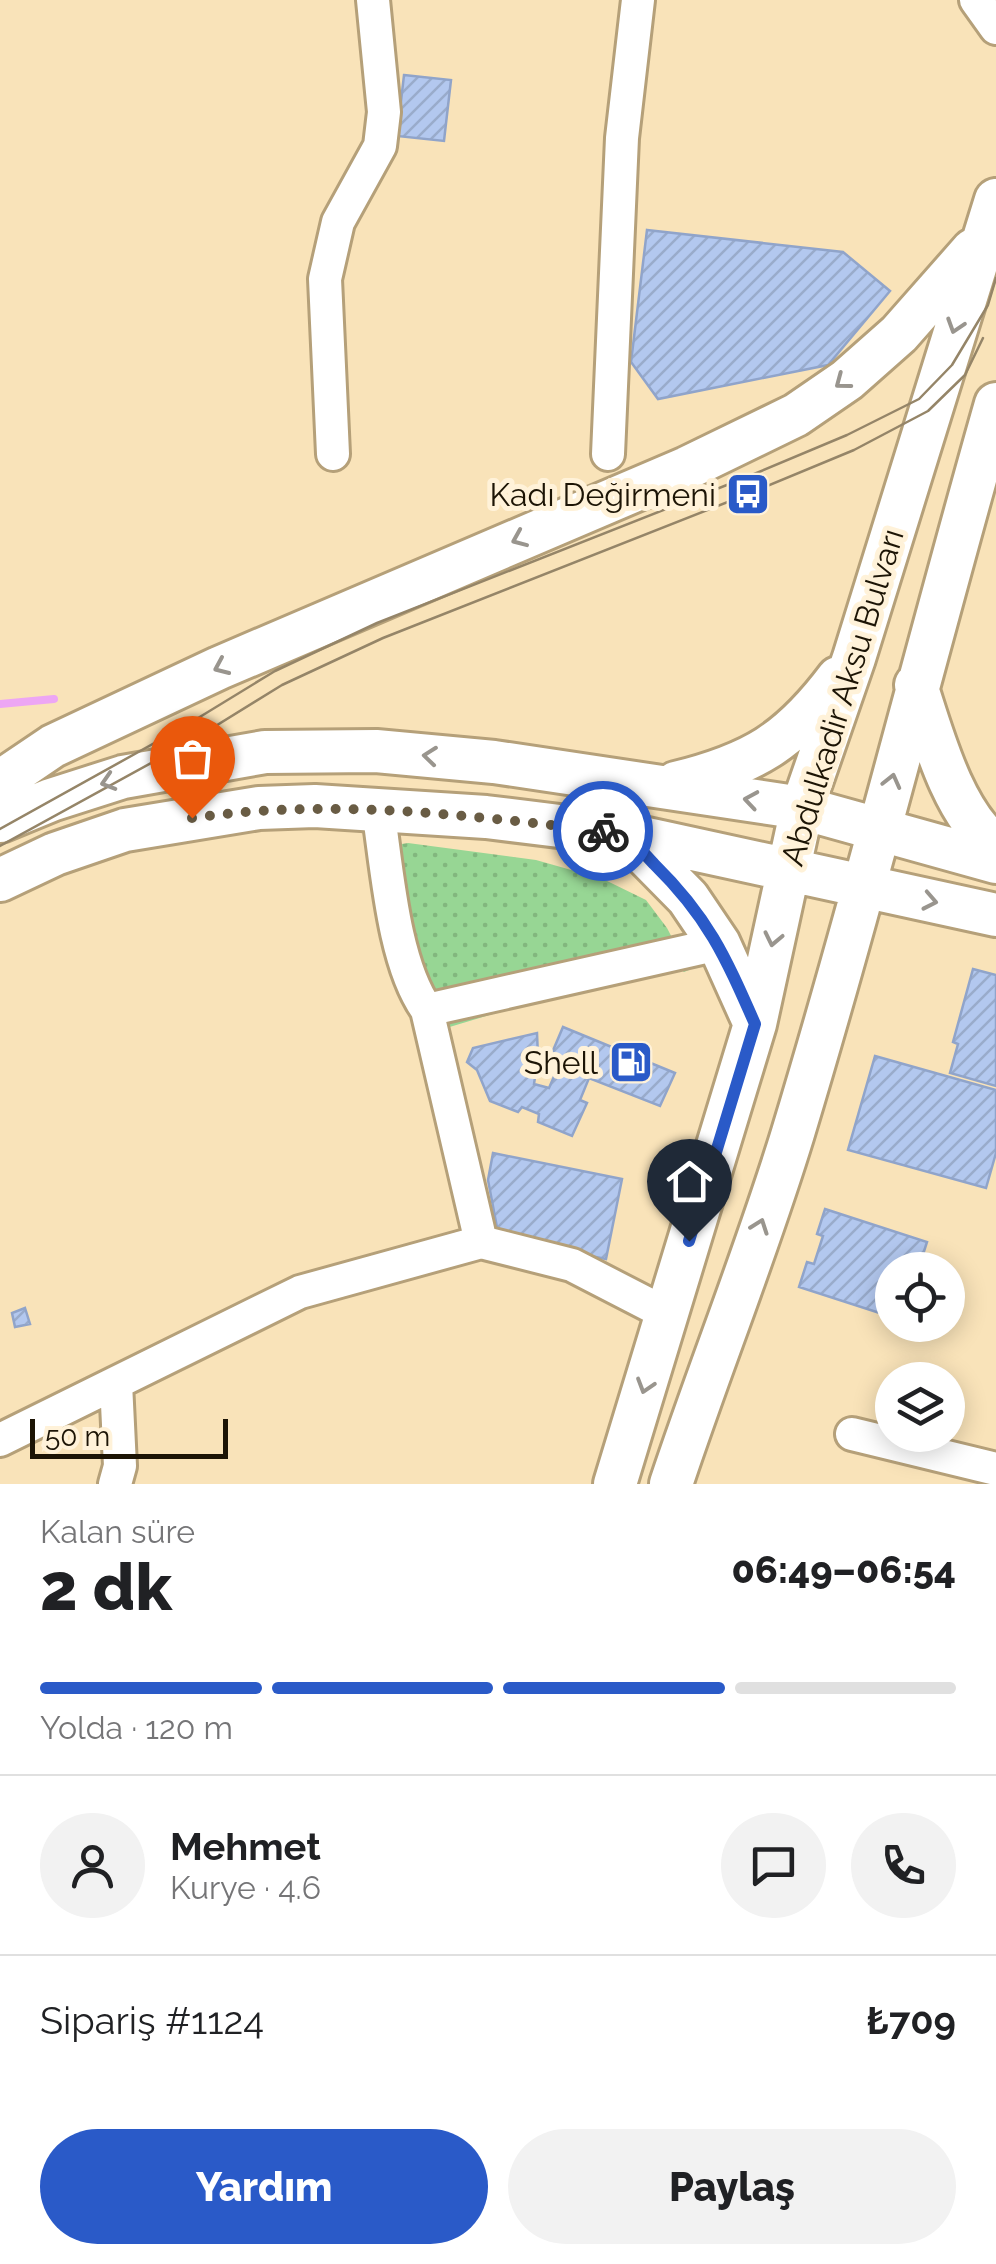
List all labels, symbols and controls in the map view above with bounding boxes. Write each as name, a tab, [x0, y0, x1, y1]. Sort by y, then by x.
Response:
one-way arrow	[947, 317, 967, 334]
one-way arrow	[835, 371, 853, 388]
bus stop icon: Kadı Değirmeni	[725, 471, 771, 517]
place label: Kadı Değirmeni	[489, 476, 716, 513]
street label: Abdulkadir Aksu Bulvarı	[773, 524, 911, 870]
one-way arrow	[511, 527, 529, 547]
one-way arrow	[213, 655, 231, 675]
pin	[150, 716, 235, 819]
icon: bag	[165, 731, 220, 786]
one-way arrow	[421, 746, 437, 767]
one-way arrow	[100, 770, 117, 791]
one-way arrow	[881, 773, 902, 790]
courier	[553, 781, 653, 881]
one-way arrow	[743, 791, 760, 812]
icon: bike	[576, 804, 631, 859]
one-way arrow	[921, 890, 938, 911]
one-way arrow	[764, 930, 785, 947]
fuel station icon: Shell	[608, 1039, 654, 1085]
place label: Shell	[524, 1044, 598, 1081]
pin	[647, 1139, 732, 1242]
icon: home	[662, 1154, 717, 1209]
one-way arrow	[748, 1219, 769, 1236]
map controls	[875, 1252, 965, 1452]
button: locate	[875, 1252, 965, 1342]
button: layers	[875, 1362, 965, 1452]
one-way arrow	[636, 1377, 656, 1394]
scale bar	[30, 1414, 228, 1458]
text: 50 m	[45, 1420, 110, 1453]
text: Kalan süre	[40, 1513, 195, 1550]
text: 06:49–06:54	[731, 1547, 956, 1592]
text: 2 dk	[40, 1549, 172, 1625]
text: Yolda · 120 m	[40, 1709, 233, 1746]
button: person	[40, 1813, 145, 1918]
button: chat	[721, 1813, 826, 1918]
button: phone	[851, 1813, 956, 1918]
text: Mehmet	[170, 1824, 321, 1869]
text: Kurye · 4.6	[170, 1869, 321, 1906]
text: Sipariş #1124	[40, 1998, 264, 2043]
text: ₺709	[866, 1998, 956, 2043]
button: Yardım	[40, 2129, 488, 2244]
button: Paylaş	[508, 2129, 956, 2244]

